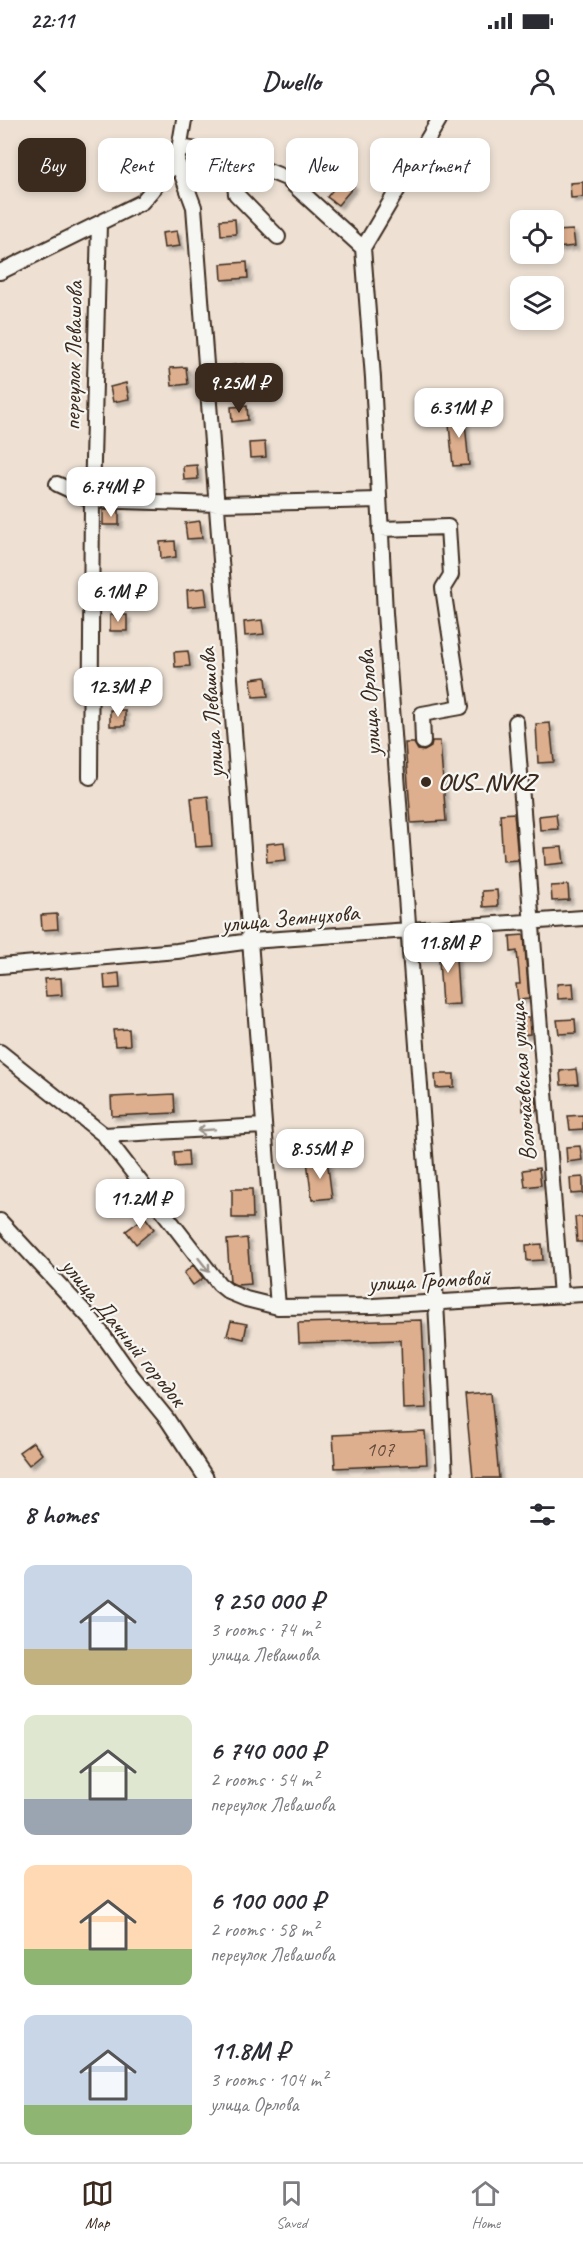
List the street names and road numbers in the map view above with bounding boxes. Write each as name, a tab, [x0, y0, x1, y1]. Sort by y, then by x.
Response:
street label: переулок Левашова	[57, 280, 89, 431]
street label: улица Левашова	[191, 645, 231, 781]
street label: улица Орлова	[350, 648, 388, 759]
street label: улица Земнухова	[218, 897, 361, 939]
street label: Волочаевская улица	[501, 1000, 542, 1162]
street label: улица Дачный городок	[54, 1250, 195, 1414]
street label: улица Громовой	[365, 1262, 493, 1298]

